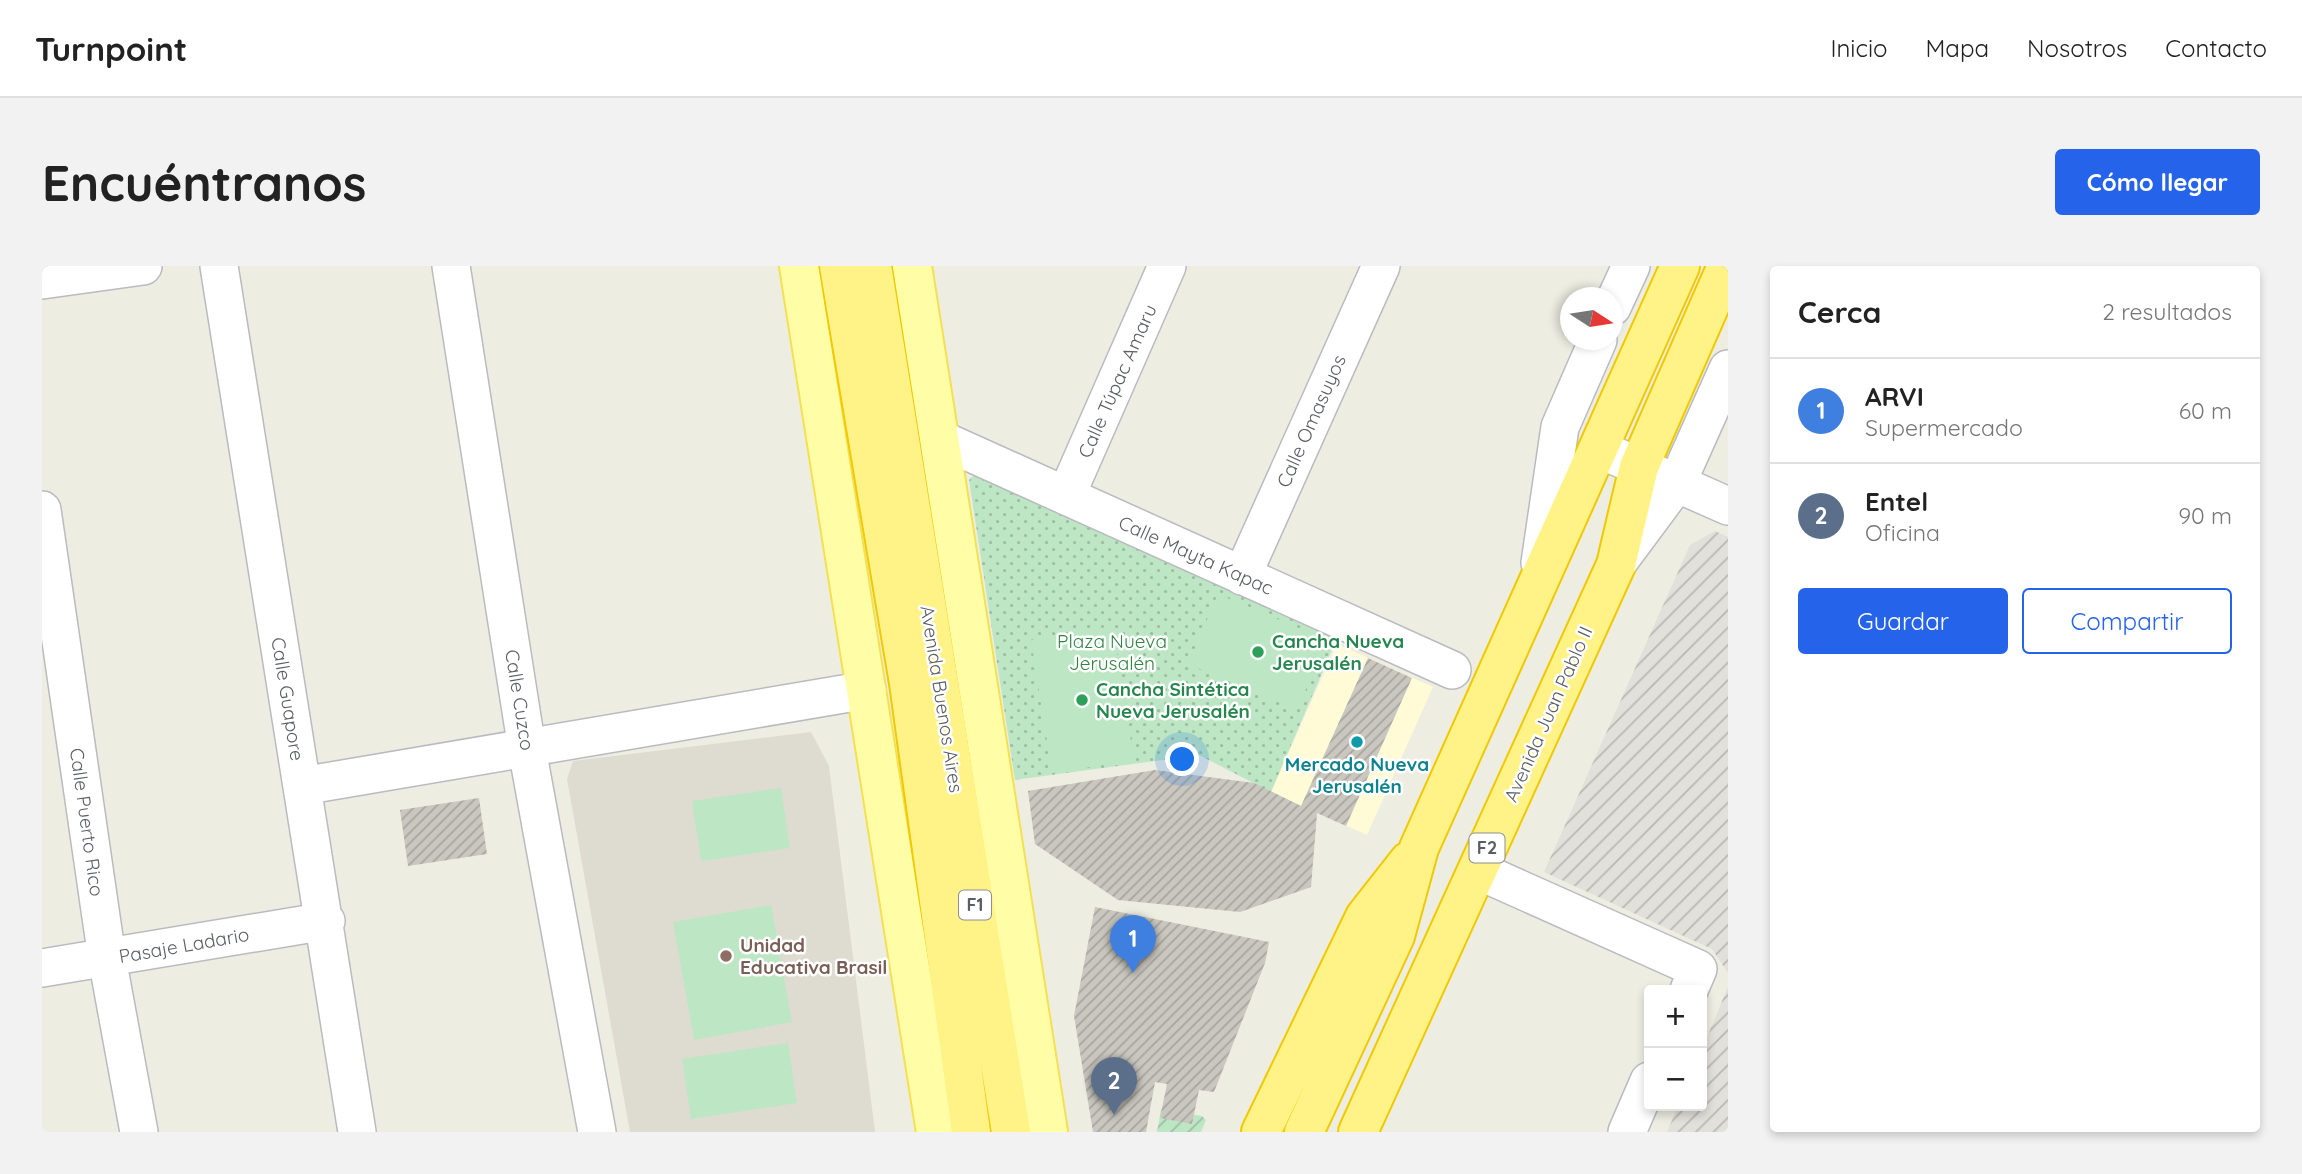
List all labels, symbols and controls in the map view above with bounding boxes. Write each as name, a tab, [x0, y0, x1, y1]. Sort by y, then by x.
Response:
text: Turnpoint	[35, 28, 187, 69]
text: Inicio	[1830, 33, 1888, 63]
text: Mapa	[1926, 33, 1989, 63]
text: Nosotros	[2027, 33, 2127, 63]
text: Contacto	[2165, 33, 2267, 63]
button: Cómo llegar	[2055, 149, 2260, 215]
text: Encuéntranos	[42, 152, 366, 213]
north arrow	[1560, 287, 1623, 350]
text: Cerca	[1798, 293, 1881, 331]
text: 2 resultados	[2102, 297, 2232, 326]
street label: Calle Túpac Amaru	[1072, 300, 1162, 462]
street label: Calle Omasuyos	[1271, 351, 1351, 491]
text: ARVI	[1865, 380, 1924, 413]
text: 1	[1817, 396, 1825, 425]
text: 60 m	[2179, 396, 2232, 425]
text: Supermercado	[1865, 413, 2023, 442]
text: Entel	[1865, 485, 1928, 518]
text: 2	[1814, 501, 1828, 530]
text: 90 m	[2178, 501, 2232, 530]
street label: Calle Mayta Kapac	[1115, 510, 1277, 600]
text: Oficina	[1865, 518, 1940, 547]
button: Guardar	[1798, 588, 2008, 654]
button: Compartir	[2022, 588, 2232, 654]
street label: Avenida Buenos Aires	[915, 604, 969, 794]
street label: Avenida Juan Pablo II	[1498, 622, 1598, 806]
park label: Plaza Nueva Jerusalén	[1057, 629, 1167, 675]
place label: Cancha Nueva Jerusalén	[1272, 629, 1404, 675]
street label: Calle Guapore	[266, 636, 310, 762]
marker: Cancha Nueva Jerusalén	[1250, 644, 1266, 660]
street label: Calle Cuzco	[500, 648, 540, 752]
place label: Cancha Sintética Nueva Jerusalén	[1096, 677, 1250, 723]
marker: Cancha Sintética Nueva Jerusalén	[1074, 692, 1090, 708]
marker: Mercado Nueva Jerusalén	[1349, 734, 1365, 750]
your location	[1165, 742, 1199, 776]
street label: Calle Puerto Rico	[65, 746, 109, 898]
place label: Mercado Nueva Jerusalén	[1285, 752, 1429, 798]
road number: F2	[1470, 834, 1504, 862]
road number: F1	[959, 890, 991, 920]
pin: 1	[1110, 915, 1156, 973]
street label: Pasaje Ladario	[117, 922, 251, 968]
place label: Unidad Educativa Brasil	[740, 933, 887, 979]
marker: Unidad Educativa Brasil	[718, 948, 734, 964]
map controls	[1644, 985, 1707, 1111]
button: +	[1644, 985, 1707, 1048]
button: −	[1644, 1048, 1707, 1111]
pin: 2	[1091, 1057, 1137, 1115]

